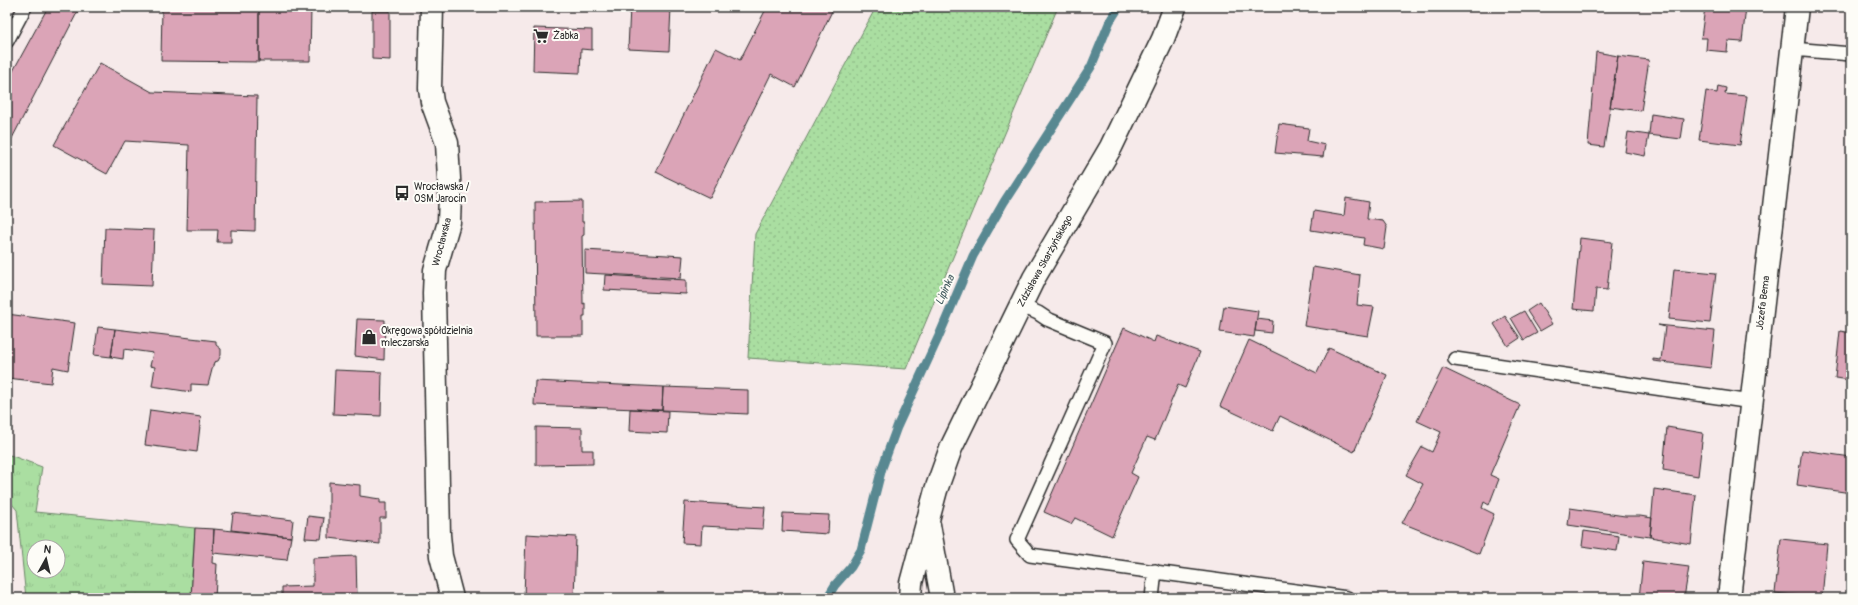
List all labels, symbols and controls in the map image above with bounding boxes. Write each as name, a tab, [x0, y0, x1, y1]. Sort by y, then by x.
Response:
supermarket icon: Żabka	[532, 27, 550, 45]
place label: Żabka	[553, 30, 579, 42]
place label: Wrocławska / OSM Jarocin	[414, 181, 470, 205]
bus stop icon: Wrocławska / OSM Jarocin	[393, 184, 411, 202]
street label: Zdzisława Skarżyńskiego	[1015, 212, 1076, 309]
street label: Wrocławska	[430, 216, 454, 267]
water label: Lipinka	[933, 272, 958, 307]
street label: Józefa Bema	[1754, 275, 1772, 331]
place label: Okręgowa spółdzielnia mleczarska	[381, 325, 473, 349]
shop icon: Okręgowa spółdzielnia mleczarska	[360, 328, 378, 346]
north arrow	[26, 539, 66, 579]
text: N	[43, 543, 52, 557]

